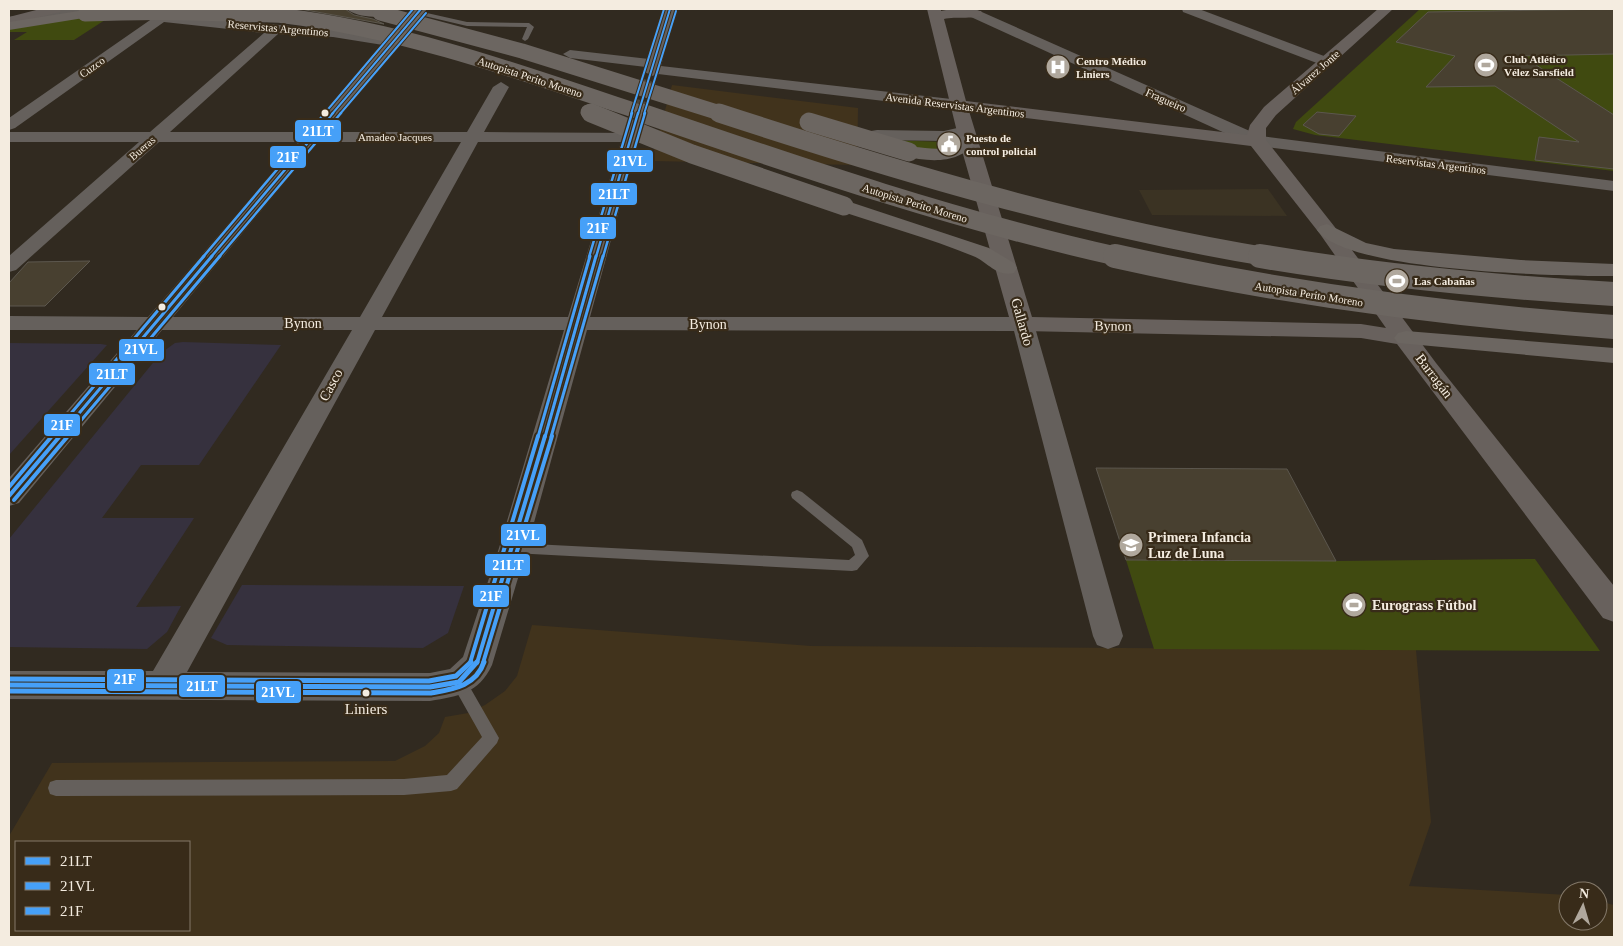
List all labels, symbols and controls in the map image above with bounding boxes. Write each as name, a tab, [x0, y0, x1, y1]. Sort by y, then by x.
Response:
street label: Reservistas Argentinos	[227, 18, 329, 38]
street label: Álvarez Jonte	[1288, 47, 1342, 96]
sports icon: Club Atlético Vélez Sarsfield	[1473, 52, 1499, 78]
place label: Club Atlético Vélez Sarsfield	[1504, 53, 1574, 78]
street label: Cuzco	[77, 54, 107, 80]
street label: Autopista Perito Moreno	[476, 54, 584, 100]
hospital icon: Centro Médico Liniers	[1045, 54, 1071, 80]
place label: Centro Médico Liniers	[1076, 55, 1147, 80]
street label: Fragueiro	[1144, 86, 1188, 114]
street label: Avenida Reservistas Argentinos	[885, 91, 1025, 119]
unlabelled marker	[320, 108, 330, 118]
line badge: 21LT	[294, 119, 342, 143]
text: 21LT	[302, 124, 334, 139]
street label: Amadeo Jacques	[358, 131, 432, 143]
public building icon: Puesto de control policial	[936, 131, 962, 157]
place label: Puesto de control policial	[966, 132, 1036, 157]
street label: Bueras	[127, 133, 157, 163]
line badge: 21F	[269, 145, 307, 169]
line badge: 21VL	[606, 149, 654, 173]
text: 21F	[277, 150, 299, 165]
street label: Reservistas Argentinos	[1385, 152, 1487, 176]
text: 21VL	[613, 154, 647, 169]
street label: Autopista Perito Moreno	[861, 181, 970, 225]
line badge: 21LT	[590, 182, 638, 206]
text: 21LT	[598, 187, 630, 202]
line badge: 21F	[579, 216, 617, 240]
text: 21F	[587, 221, 609, 236]
sports icon: Las Cabañas	[1384, 268, 1410, 294]
place label: Las Cabañas	[1414, 275, 1476, 287]
street label: Autopista Perito Moreno	[1254, 280, 1364, 309]
street label: Gallardo	[1008, 296, 1036, 348]
unlabelled marker	[157, 302, 167, 312]
street label: Bynon	[284, 316, 322, 331]
street label: Bynon	[689, 317, 727, 332]
street label: Bynon	[1094, 318, 1132, 334]
line badge: 21VL	[118, 338, 165, 362]
text: 21VL	[124, 342, 158, 357]
street label: Barragán	[1413, 351, 1455, 401]
line badge: 21LT	[88, 362, 136, 386]
street label: Casco	[316, 366, 346, 404]
text: 21LT	[96, 367, 128, 382]
line badge: 21F	[43, 413, 81, 437]
text: 21F	[51, 418, 73, 433]
line badge: 21VL	[500, 523, 547, 547]
text: 21VL	[506, 528, 540, 543]
place label: Primera Infancia Luz de Luna	[1148, 530, 1251, 561]
school or university icon: Primera Infancia Luz de Luna	[1118, 532, 1144, 558]
line badge: 21LT	[484, 553, 531, 577]
text: 21LT	[492, 558, 524, 573]
line badge: 21F	[472, 584, 510, 608]
text: 21F	[480, 589, 502, 604]
sports icon: Eurograss Fútbol	[1341, 592, 1367, 618]
place label: Eurograss Fútbol	[1372, 598, 1476, 613]
line badge: 21F	[106, 668, 145, 692]
text: 21F	[114, 672, 136, 687]
line badge: 21LT	[178, 674, 226, 698]
text: 21LT	[186, 679, 218, 694]
line badge: 21VL	[255, 680, 302, 704]
text: 21VL	[261, 685, 295, 700]
marker: Liniers	[361, 688, 371, 698]
place label: Liniers	[345, 701, 387, 717]
legend	[15, 841, 190, 931]
text: 21LT	[60, 853, 92, 869]
text: 21VL	[60, 878, 95, 894]
north arrow	[1558, 881, 1608, 931]
text: N	[1578, 886, 1590, 901]
text: 21F	[60, 903, 83, 919]

